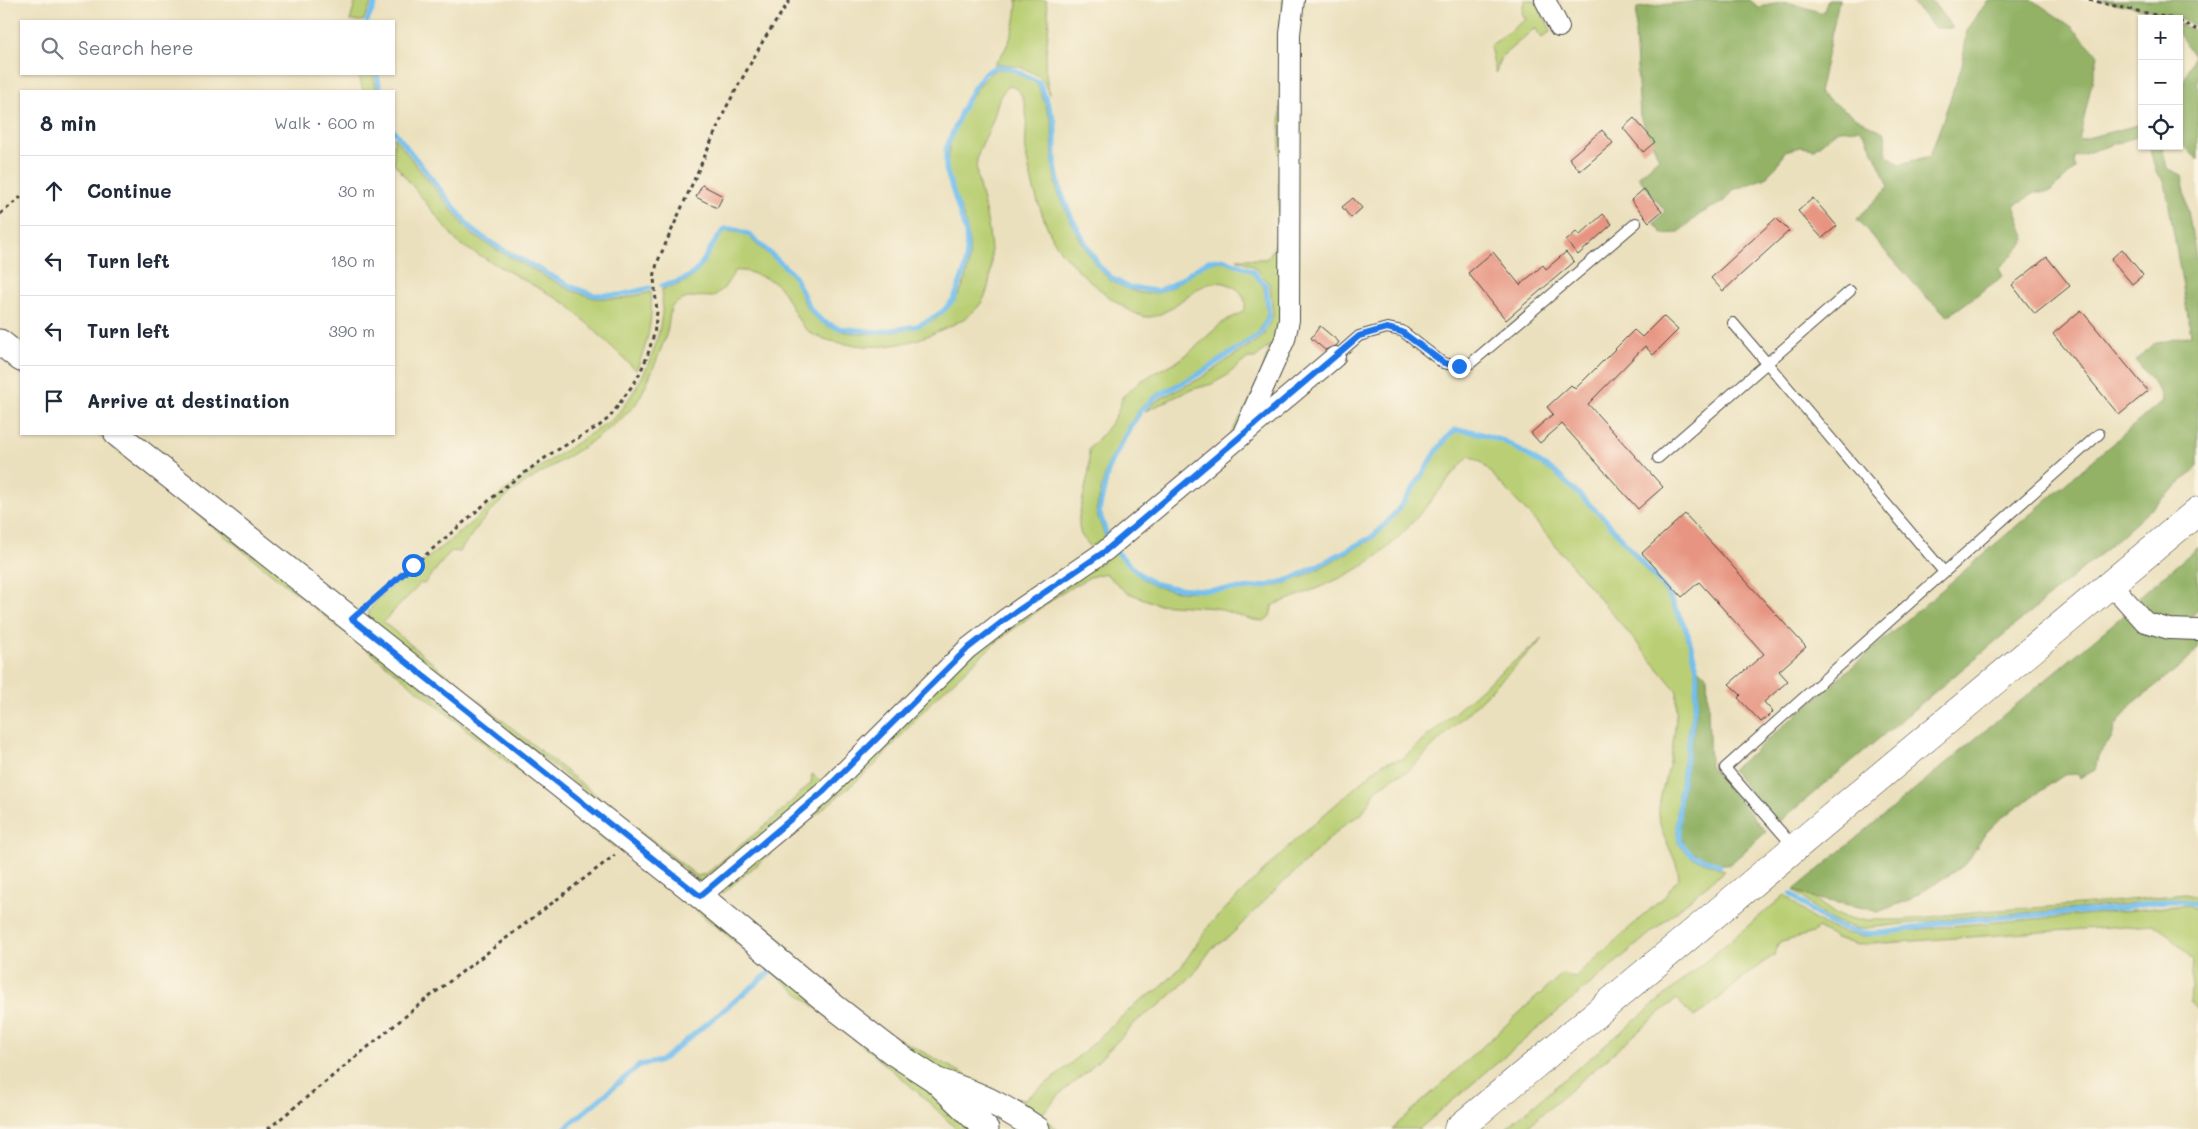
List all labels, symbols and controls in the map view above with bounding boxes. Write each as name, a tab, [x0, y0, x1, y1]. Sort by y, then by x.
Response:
map controls	[2138, 15, 2183, 150]
button: +	[2138, 15, 2183, 60]
search box	[20, 20, 395, 75]
icon: search	[38, 34, 66, 62]
text: Search here	[78, 35, 194, 60]
button: −	[2138, 60, 2183, 105]
button: locate	[2138, 105, 2183, 150]
text: 8 min	[40, 109, 96, 136]
text: Walk · 600 m	[274, 112, 375, 133]
icon: ahead	[40, 177, 68, 205]
text: Continue	[87, 178, 172, 203]
text: 30 m	[338, 180, 375, 201]
icon: left	[40, 247, 68, 275]
text: Turn left	[87, 248, 170, 273]
text: 180 m	[330, 250, 375, 271]
icon: left	[40, 317, 68, 345]
text: Turn left	[87, 318, 170, 343]
text: 390 m	[328, 320, 375, 341]
route end	[1448, 355, 1471, 378]
icon: arrive	[40, 387, 68, 415]
text: Arrive at destination	[87, 388, 290, 413]
route start	[402, 554, 425, 577]

